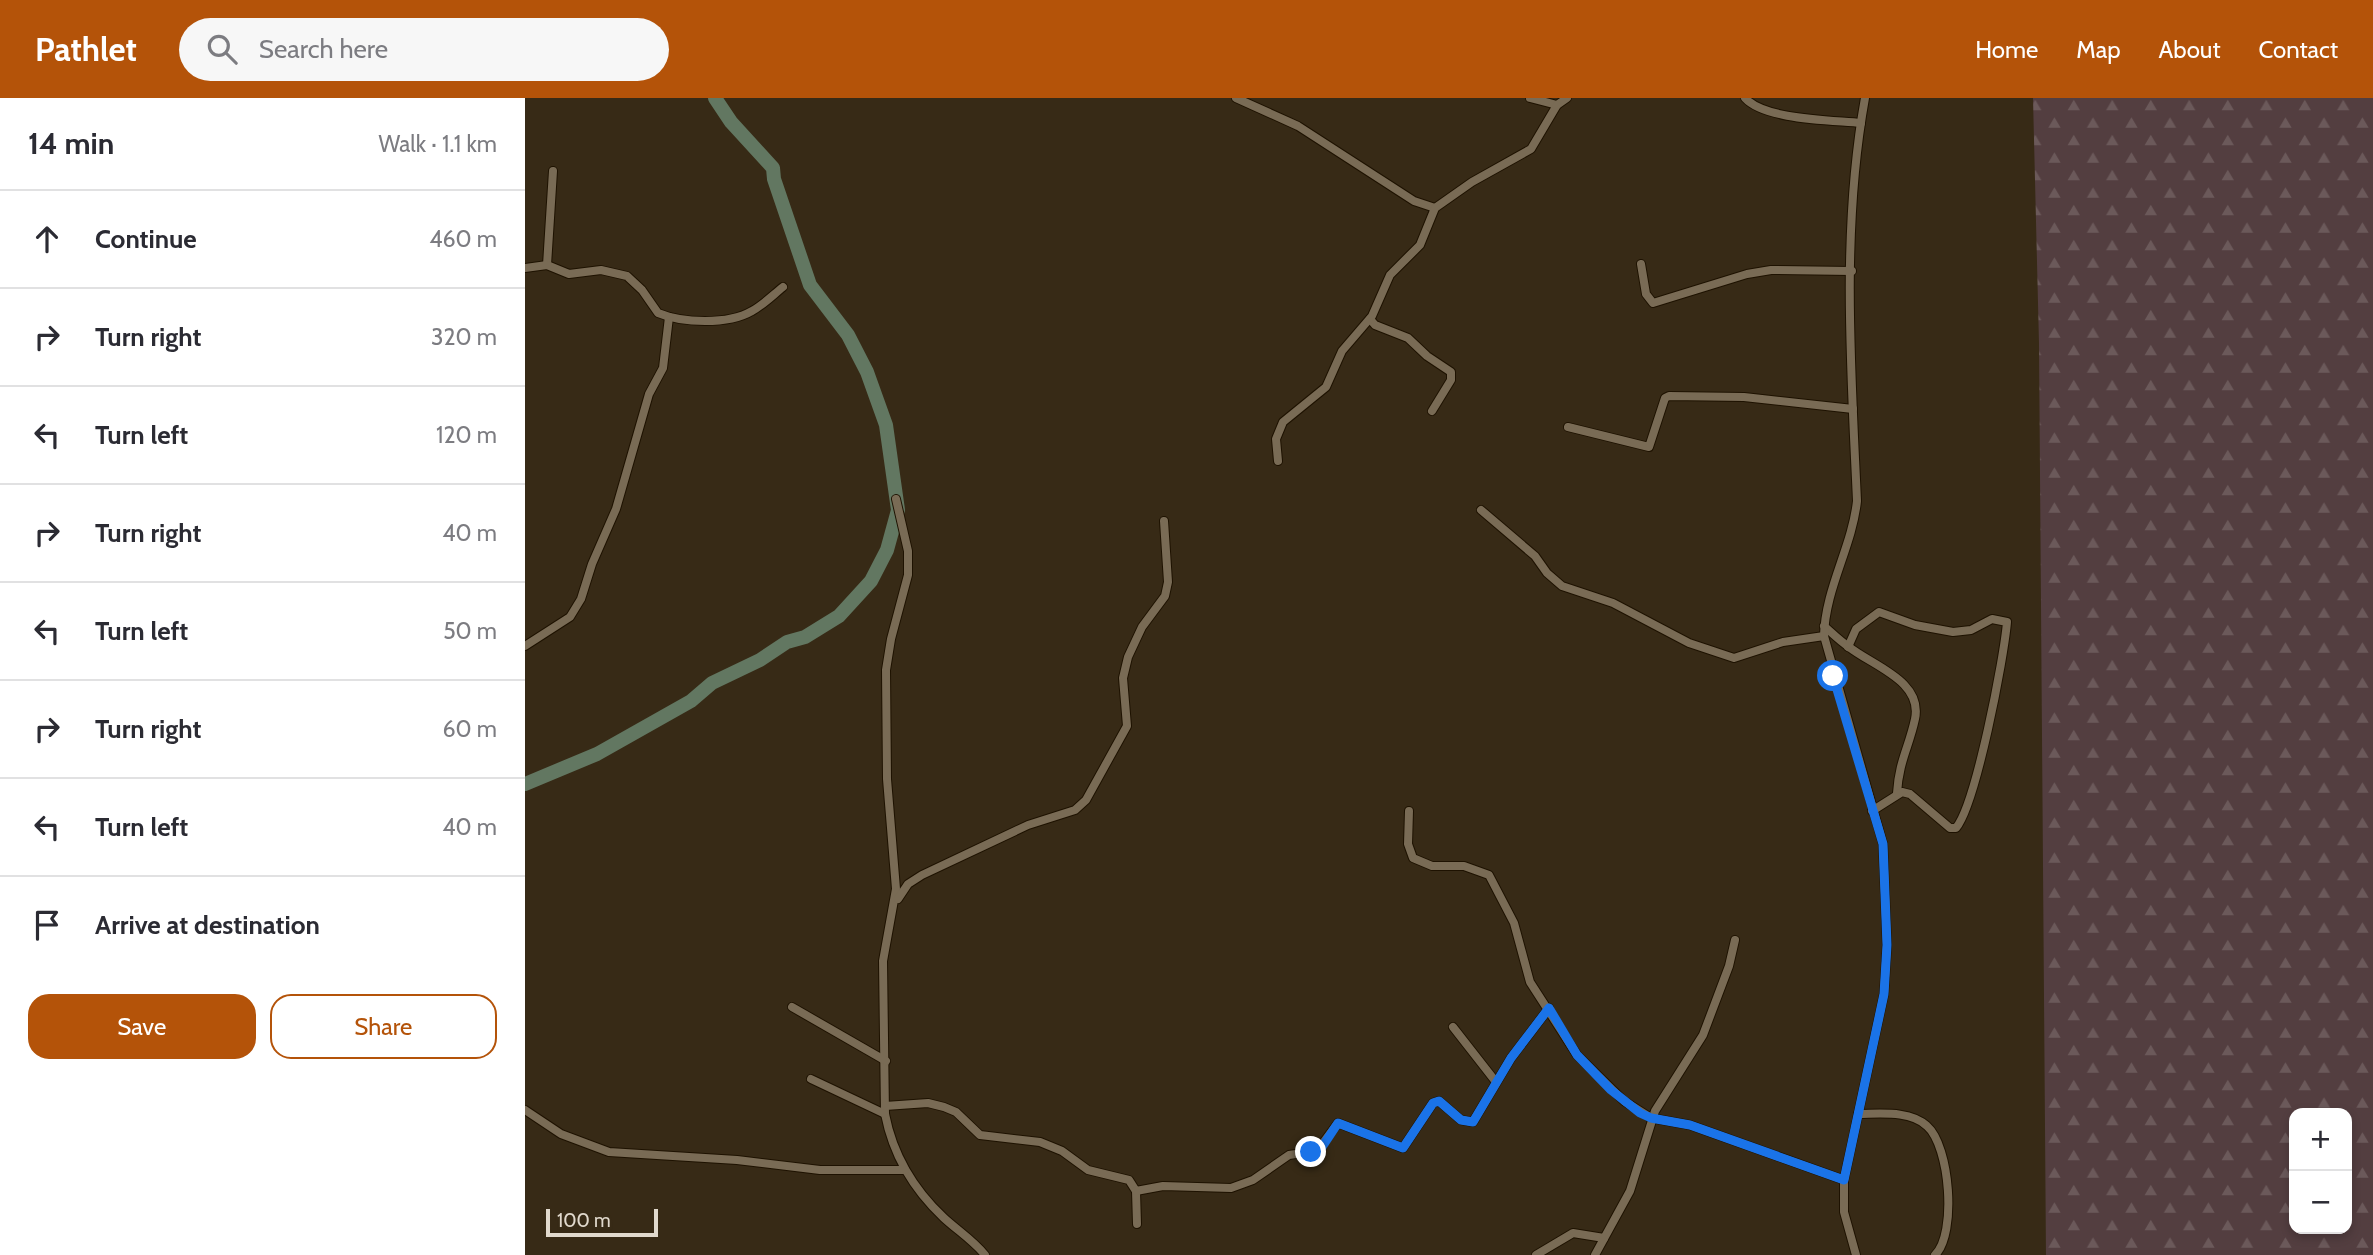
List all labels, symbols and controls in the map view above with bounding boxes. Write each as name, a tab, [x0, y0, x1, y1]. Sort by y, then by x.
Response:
search box	[179, 18, 669, 81]
text: Pathlet	[35, 29, 137, 69]
icon: search	[203, 30, 241, 68]
text: Search here	[259, 33, 388, 65]
text: Home	[1975, 35, 2038, 64]
text: Map	[2076, 35, 2121, 64]
text: About	[2159, 35, 2221, 64]
text: Contact	[2259, 35, 2338, 64]
text: 14 min	[28, 125, 114, 162]
text: Walk · 1.1 km	[378, 130, 497, 158]
icon: ahead	[28, 220, 66, 258]
text: Continue	[95, 223, 197, 255]
text: 460 m	[429, 225, 497, 253]
icon: right	[28, 318, 66, 356]
text: Turn right	[95, 321, 201, 353]
text: 320 m	[431, 323, 497, 351]
icon: left	[28, 416, 66, 454]
text: Turn left	[95, 419, 188, 451]
text: 120 m	[436, 421, 497, 449]
icon: right	[28, 514, 66, 552]
text: Turn right	[95, 517, 201, 549]
text: 40 m	[442, 519, 497, 547]
icon: left	[28, 612, 66, 650]
text: Turn left	[95, 615, 188, 647]
text: 50 m	[443, 617, 497, 645]
route start	[1817, 660, 1848, 691]
icon: right	[28, 710, 66, 748]
text: Turn right	[95, 713, 201, 745]
text: 60 m	[443, 715, 497, 743]
icon: left	[28, 808, 66, 846]
text: Turn left	[95, 811, 188, 843]
text: 40 m	[442, 813, 497, 841]
icon: arrive	[28, 906, 66, 944]
text: Arrive at destination	[95, 909, 320, 941]
button: Save	[28, 994, 256, 1059]
button: Share	[270, 994, 497, 1059]
map controls	[2289, 1108, 2352, 1234]
button: +	[2289, 1108, 2352, 1171]
route end	[1295, 1136, 1326, 1167]
button: −	[2289, 1171, 2352, 1234]
scale bar	[546, 1206, 658, 1238]
text: 100 m	[557, 1209, 611, 1232]

